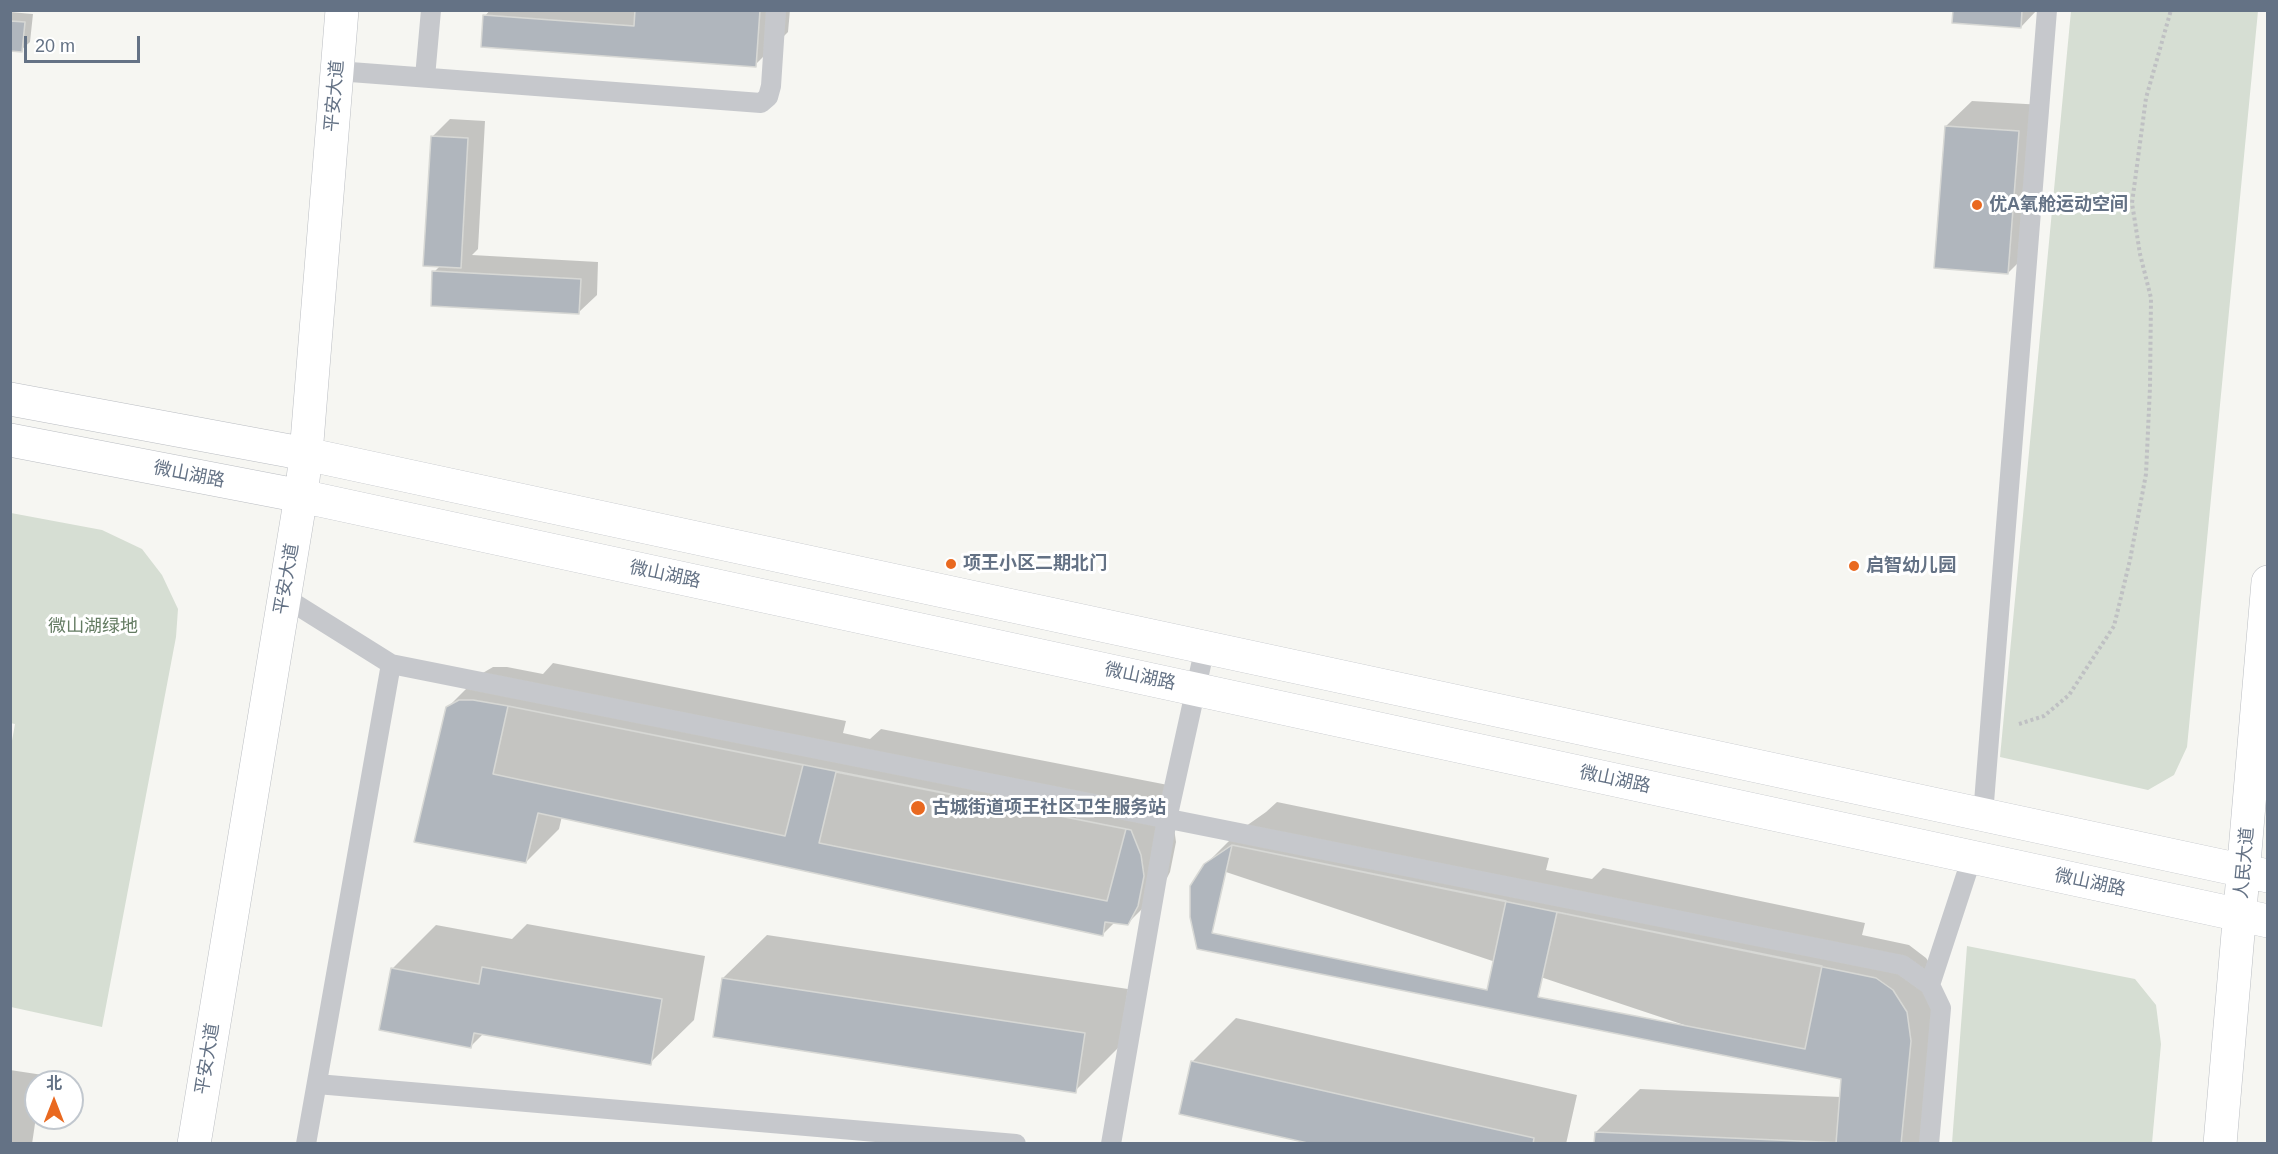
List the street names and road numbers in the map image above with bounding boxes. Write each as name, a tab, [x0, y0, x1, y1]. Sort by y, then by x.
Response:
street label: 平安大道	[321, 59, 349, 133]
street label: 微山湖路	[152, 458, 226, 492]
street label: 平安大道	[270, 542, 304, 616]
street label: 微山湖路	[628, 557, 702, 593]
street label: 微山湖路	[1103, 659, 1177, 695]
street label: 微山湖路	[1578, 762, 1652, 798]
street label: 人民大道	[2231, 826, 2259, 900]
street label: 微山湖路	[2053, 865, 2127, 901]
street label: 平安大道	[192, 1022, 224, 1096]

